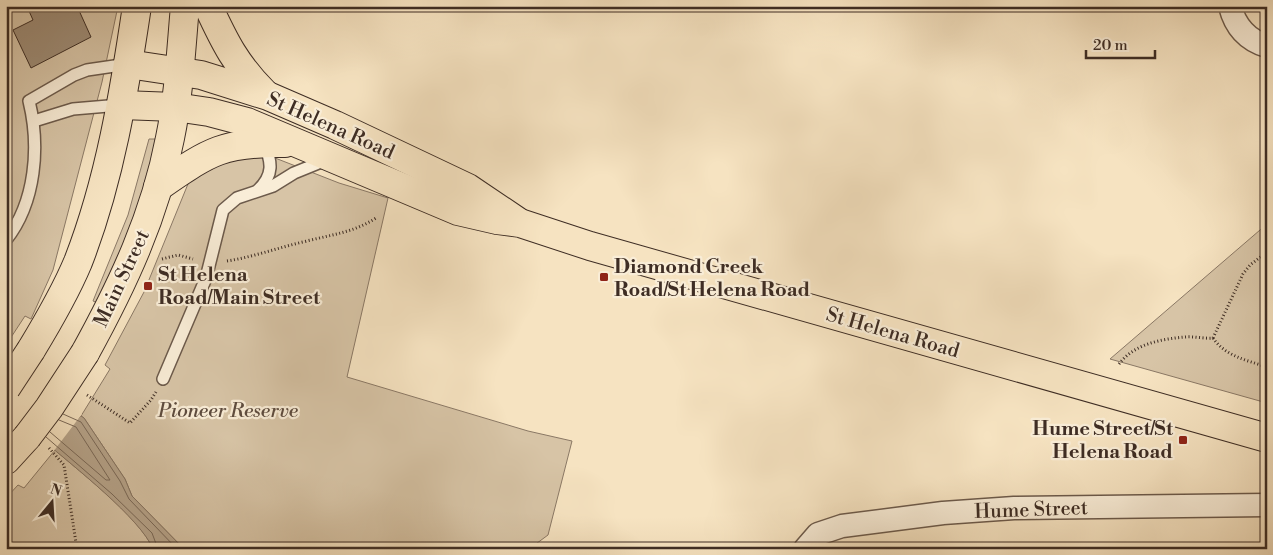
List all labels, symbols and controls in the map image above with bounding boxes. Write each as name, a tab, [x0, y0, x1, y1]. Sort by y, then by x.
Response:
scale bar	[1086, 28, 1154, 60]
text: 20 m	[1093, 36, 1128, 55]
street label: St Helena Road	[263, 87, 399, 166]
street label: Main Street	[89, 226, 156, 331]
place label: Diamond Creek Road/St Helena Road	[614, 255, 811, 303]
place label: St Helena Road/Main Street	[158, 263, 321, 311]
marker: Diamond Creek Road/St Helena Road	[598, 271, 610, 283]
marker: St Helena Road/Main Street	[142, 280, 154, 292]
street label: St Helena Road	[823, 302, 963, 365]
park label: Pioneer Reserve	[157, 399, 299, 424]
place label: Hume Street/St Helena Road	[1032, 417, 1174, 465]
marker: Hume Street/St Helena Road	[1177, 434, 1189, 446]
north arrow	[28, 478, 78, 528]
text: N	[48, 480, 64, 501]
street label: Hume Street	[974, 496, 1088, 525]

